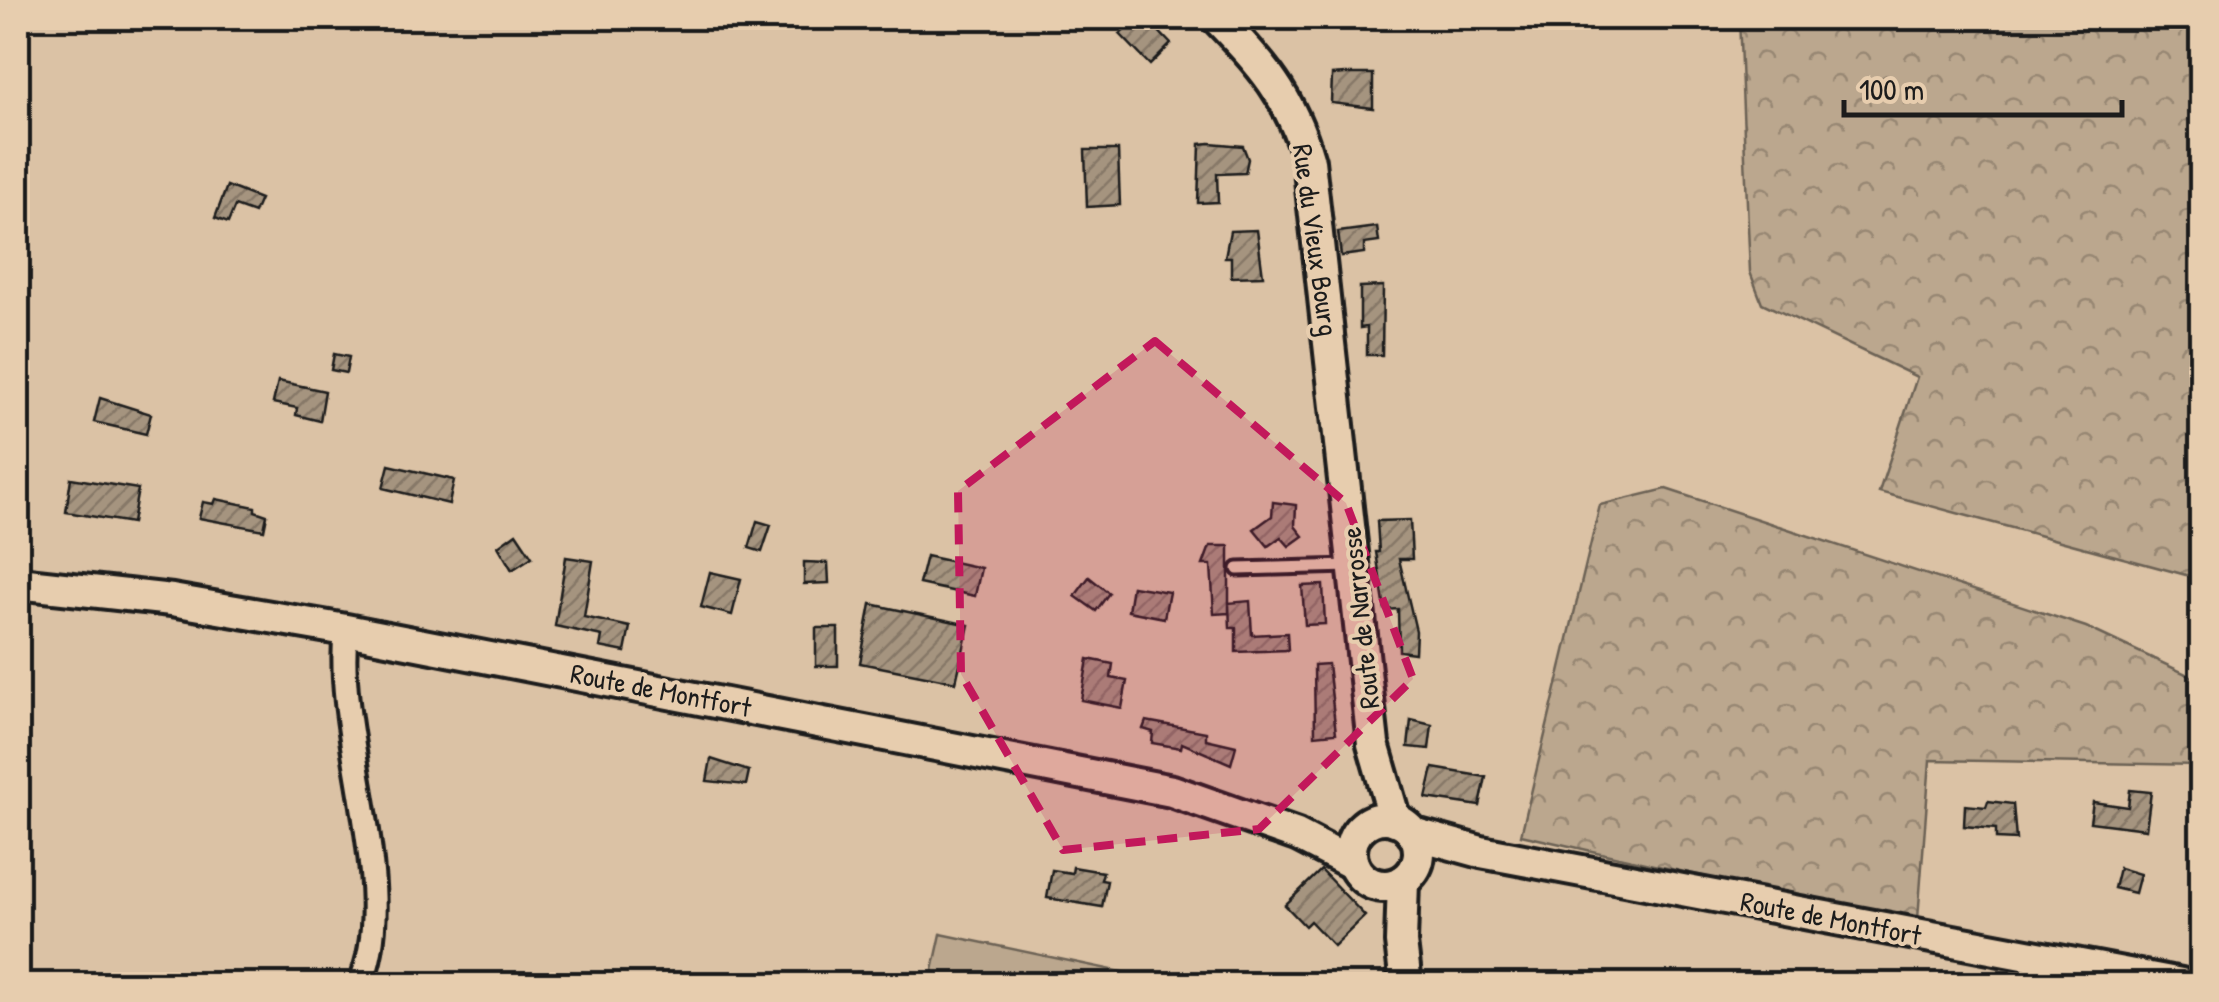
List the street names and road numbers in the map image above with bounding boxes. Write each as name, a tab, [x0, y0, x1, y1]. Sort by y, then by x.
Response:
street label: Rue du Vieux Bourg	[1284, 142, 1348, 338]
street label: Route de Narrosse	[1332, 525, 1388, 711]
street label: Route de Montfort	[568, 654, 755, 726]
street label: Route de Montfort	[1738, 882, 1925, 954]

